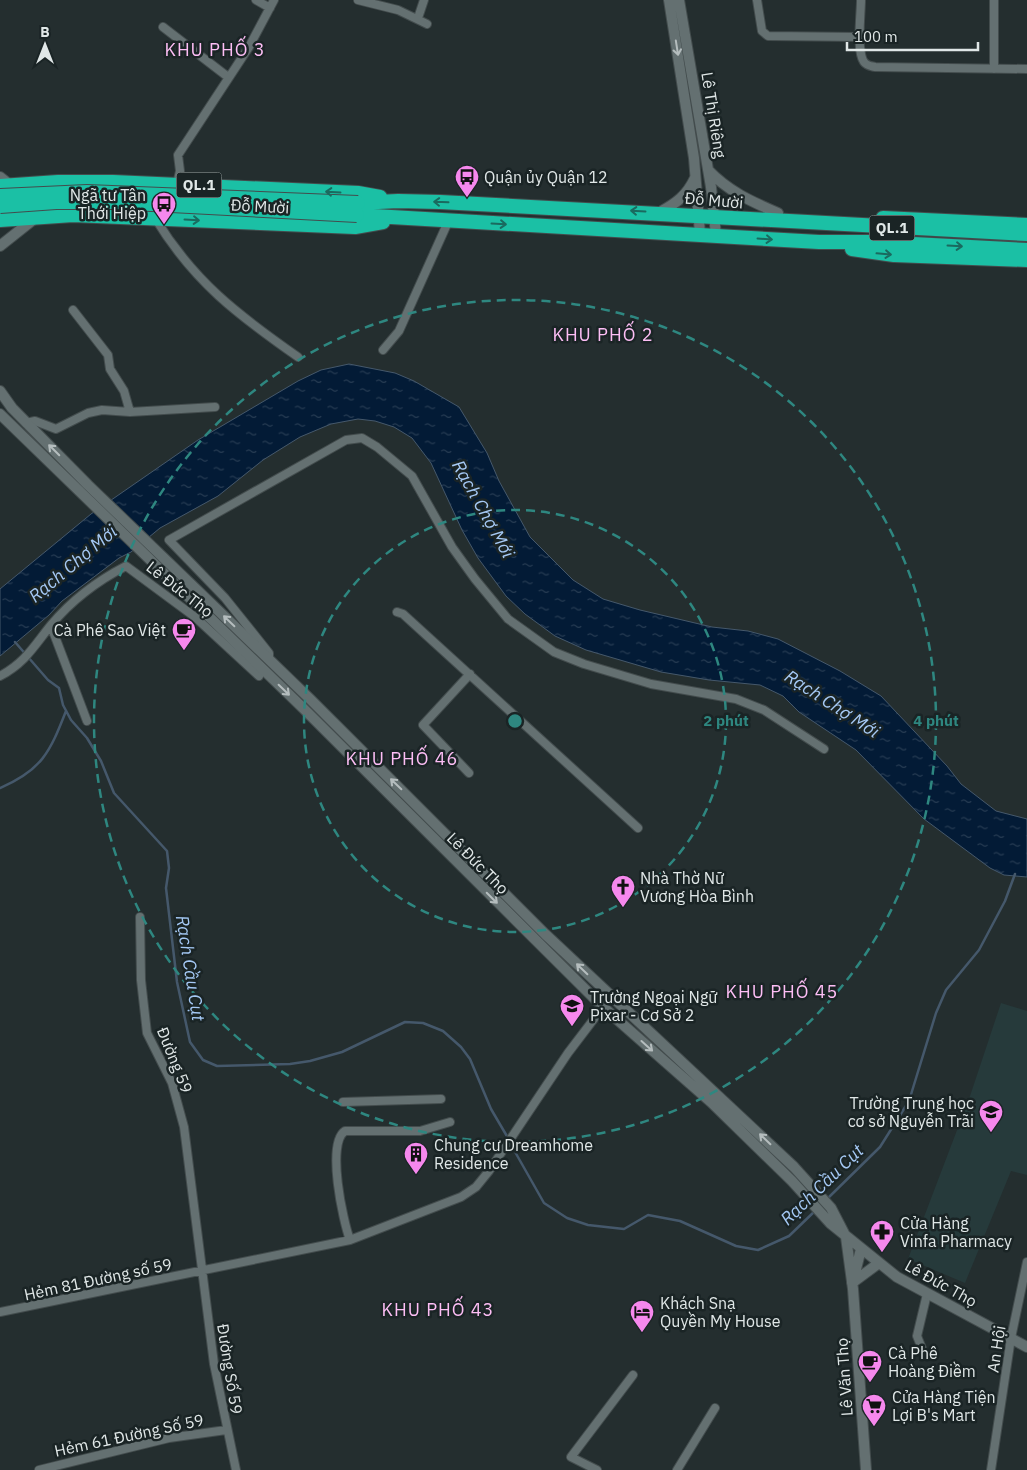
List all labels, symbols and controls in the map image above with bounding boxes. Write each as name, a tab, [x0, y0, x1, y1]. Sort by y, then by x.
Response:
north arrow	[20, 20, 70, 70]
scale bar	[847, 20, 978, 52]
text: B	[40, 23, 50, 41]
text: 100 m	[854, 27, 898, 46]
district label: KHU PHỐ 3	[164, 35, 266, 61]
one-way arrow	[672, 40, 682, 56]
street label: Lê Thị Riêng	[697, 70, 731, 160]
bus stop icon: Quận ủy Quận 12	[454, 164, 480, 198]
place label: Quận ủy Quận 12	[484, 167, 608, 187]
road number: QL.1	[176, 172, 222, 198]
place label: Ngã tư Tân Thới Hiệp	[70, 185, 146, 223]
one-way arrow	[325, 187, 341, 196]
street label: Đỗ Mười	[684, 187, 744, 213]
bus stop icon: Ngã tư Tân Thới Hiệp	[151, 191, 177, 225]
street label: Đỗ Mười	[230, 194, 290, 218]
one-way arrow	[433, 197, 450, 207]
one-way arrow	[631, 207, 647, 216]
one-way arrow	[183, 215, 199, 225]
road number: QL.1	[870, 216, 914, 240]
one-way arrow	[491, 220, 507, 229]
one-way arrow	[756, 234, 772, 243]
one-way arrow	[947, 242, 963, 251]
one-way arrow	[876, 249, 892, 259]
district label: KHU PHỐ 2	[552, 320, 654, 346]
one-way arrow	[48, 445, 60, 457]
water label: Rạch Chợ Mới	[447, 456, 520, 562]
water label: Rạch Chợ Mới	[24, 520, 122, 607]
street label: Lê Đức Thọ	[143, 557, 217, 621]
one-way arrow	[223, 615, 236, 627]
cafe icon: Cà Phê Sao Việt	[171, 617, 197, 651]
place label: Cà Phê Sao Việt	[54, 620, 166, 640]
water label: Rạch Chợ Mới	[781, 664, 884, 743]
one-way arrow	[278, 684, 290, 696]
text: 2 phút	[703, 711, 749, 730]
text: 4 phút	[913, 711, 959, 730]
centre of rings	[506, 712, 524, 730]
district label: KHU PHỐ 46	[346, 744, 458, 770]
one-way arrow	[390, 778, 402, 790]
street label: Lê Đức Thọ	[443, 828, 513, 898]
place label: Nhà Thờ Nữ Vương Hòa Bình	[640, 868, 754, 906]
church icon: Nhà Thờ Nữ Vương Hòa Bình	[610, 874, 636, 908]
one-way arrow	[486, 892, 498, 904]
water label: Rạch Cầu Cụt	[171, 913, 210, 1024]
one-way arrow	[576, 963, 589, 975]
district label: KHU PHỐ 45	[726, 977, 838, 1003]
place label: Trường Ngoại Ngữ Pixar - Cơ Sở 2	[590, 987, 718, 1025]
school or university icon: Trường Ngoại Ngữ Pixar - Cơ Sở 2	[559, 993, 585, 1027]
street label: Đường 59	[153, 1024, 197, 1096]
one-way arrow	[641, 1040, 654, 1052]
place label: Trường Trung học cơ sở Nguyễn Trãi	[848, 1093, 974, 1131]
school or university icon: Trường Trung học cơ sở Nguyễn Trãi	[978, 1099, 1004, 1133]
one-way arrow	[759, 1133, 772, 1145]
place label: Chung cư Dreamhome Residence	[434, 1135, 593, 1173]
water label: Rạch Cầu Cụt	[775, 1138, 869, 1230]
building icon: Chung cư Dreamhome Residence	[403, 1141, 429, 1175]
place label: Cửa Hàng Vinfa Pharmacy	[900, 1213, 1012, 1251]
pharmacy icon: Cửa Hàng Vinfa Pharmacy	[869, 1219, 895, 1253]
street label: Hẻm 81 Đường số 59	[22, 1254, 174, 1304]
street label: Lê Đức Thọ	[901, 1255, 981, 1311]
place label: Khách Snạ Quyền My House	[660, 1293, 781, 1331]
district label: KHU PHỐ 43	[382, 1295, 494, 1321]
hotel icon: Khách Snạ Quyền My House	[629, 1299, 655, 1333]
street label: Đường Số 59	[213, 1322, 247, 1416]
street label: An Hội	[982, 1324, 1010, 1374]
street label: Lê Văn Thọ	[831, 1337, 857, 1417]
place label: Cà Phê Hoàng Điềm	[888, 1343, 976, 1381]
cafe icon: Cà Phê Hoàng Điềm	[857, 1349, 883, 1383]
place label: Cửa Hàng Tiện Lợi B's Mart	[892, 1387, 996, 1425]
supermarket icon: Cửa Hàng Tiện Lợi B's Mart	[861, 1393, 887, 1427]
street label: Hẻm 61 Đường Số 59	[52, 1409, 206, 1461]

